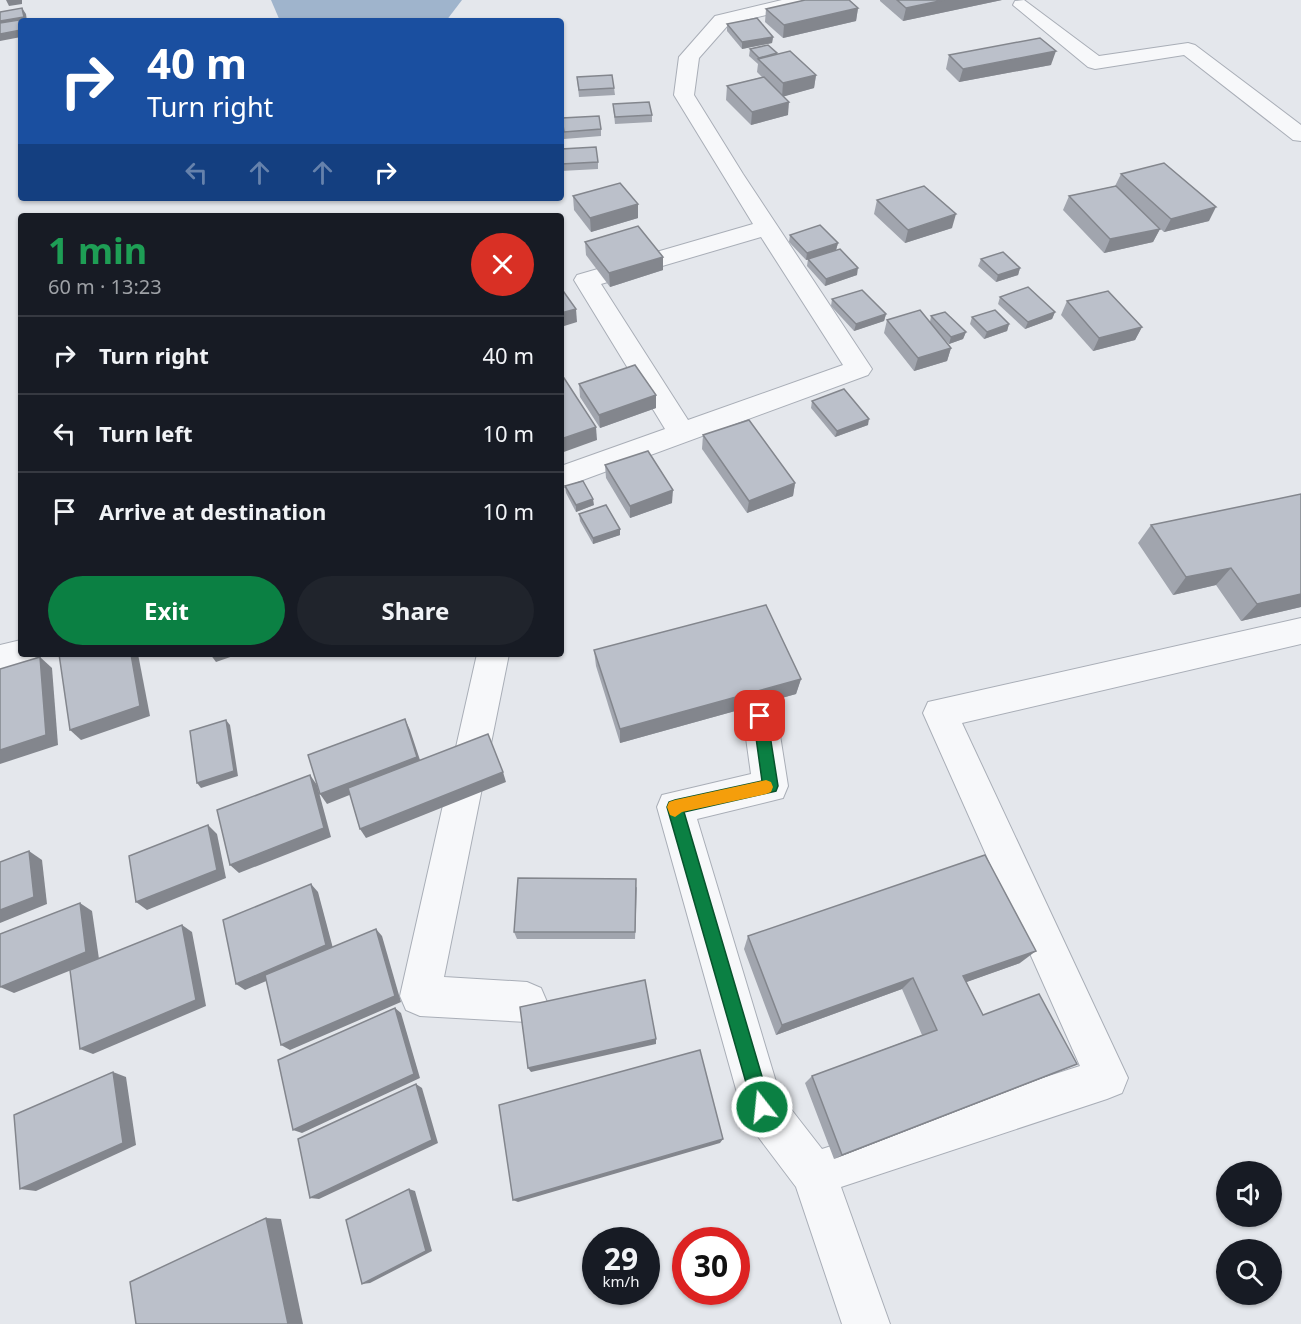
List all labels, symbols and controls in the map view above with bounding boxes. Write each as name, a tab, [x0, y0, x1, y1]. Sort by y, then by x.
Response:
text: 40 m	[147, 34, 247, 91]
icon: right	[48, 42, 126, 120]
text: Turn right	[147, 88, 273, 125]
icon: left	[180, 156, 213, 189]
icon: ahead	[243, 156, 276, 189]
icon: ahead	[306, 156, 339, 189]
icon: right	[369, 156, 402, 189]
text: 1 min	[48, 226, 147, 275]
button: close	[471, 233, 534, 296]
text: 60 m · 13:23	[48, 273, 162, 300]
icon: right	[48, 339, 81, 372]
text: Turn right	[99, 340, 209, 370]
text: 40 m	[483, 340, 534, 370]
icon: left	[48, 417, 81, 450]
text: Turn left	[99, 418, 193, 448]
text: 10 m	[483, 418, 534, 448]
icon: arrive	[48, 495, 81, 528]
text: Arrive at destination	[99, 496, 326, 526]
text: 10 m	[483, 496, 534, 526]
button: Exit	[48, 576, 285, 645]
button: Share	[297, 576, 534, 645]
pin	[734, 690, 785, 741]
icon: arrive	[743, 699, 776, 732]
position arrow	[730, 1075, 794, 1139]
map controls	[1216, 1161, 1282, 1305]
button: sound	[1216, 1161, 1282, 1227]
speed limit sign: 30	[672, 1227, 750, 1305]
text: 29	[604, 1238, 638, 1279]
button: search	[1216, 1239, 1282, 1305]
text: km/h	[603, 1271, 639, 1291]

